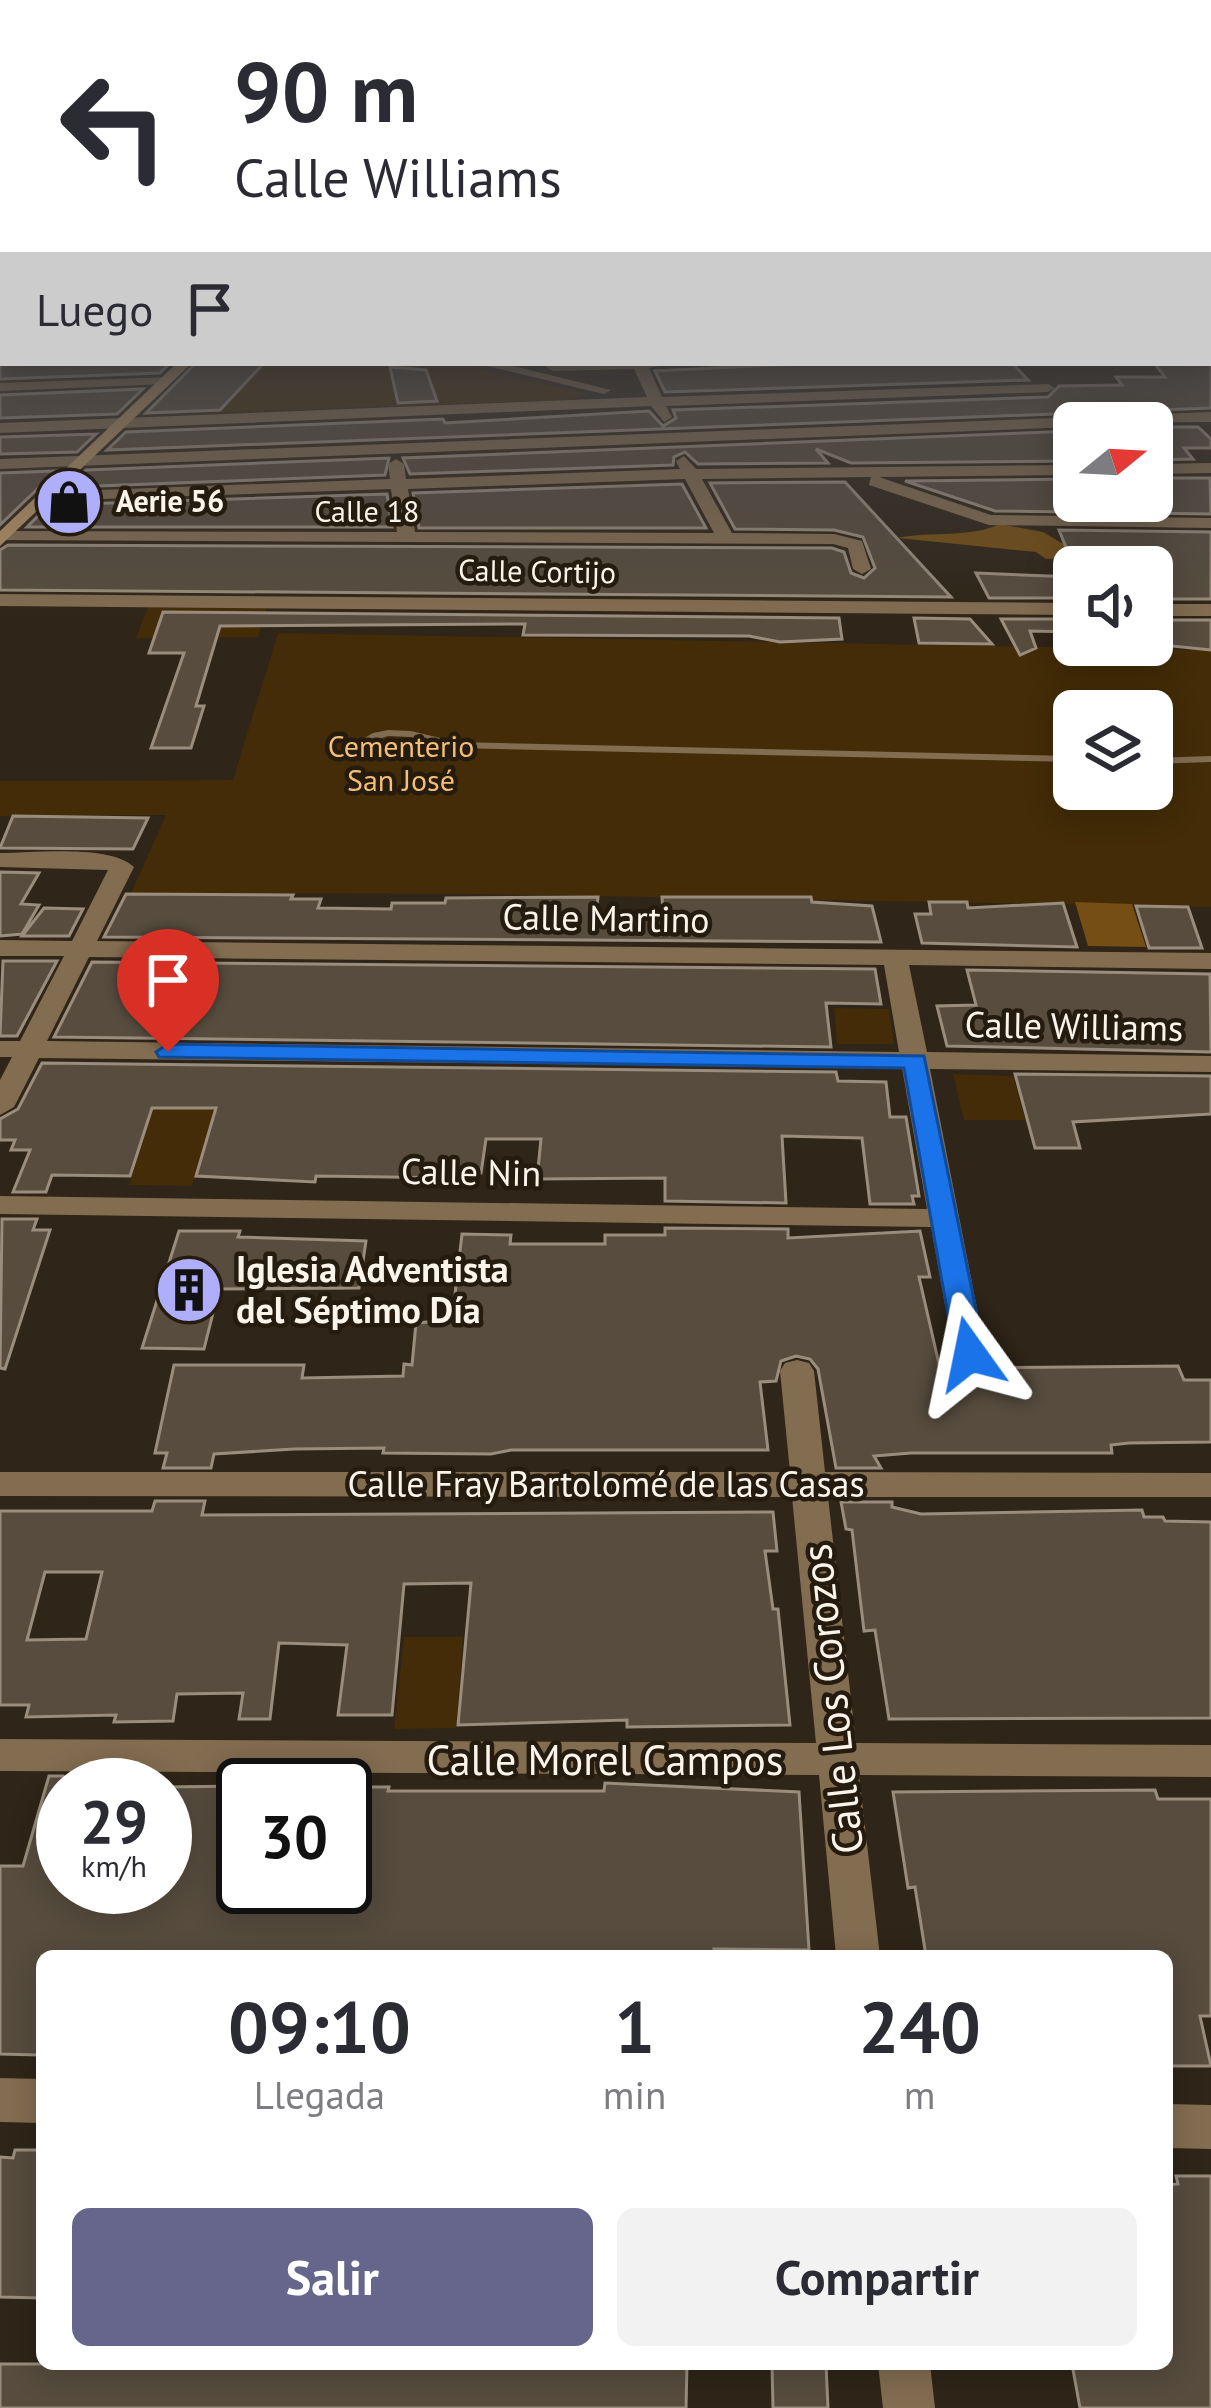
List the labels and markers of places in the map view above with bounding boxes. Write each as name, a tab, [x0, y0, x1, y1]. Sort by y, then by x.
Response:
shop icon: Aerie 56	[34, 467, 104, 537]
place label: Aerie 56	[116, 481, 224, 520]
pin	[117, 929, 219, 1052]
place label: Iglesia Adventista del Séptimo Día	[236, 1245, 509, 1333]
building icon: Iglesia Adventista del Séptimo Día	[154, 1255, 224, 1325]

